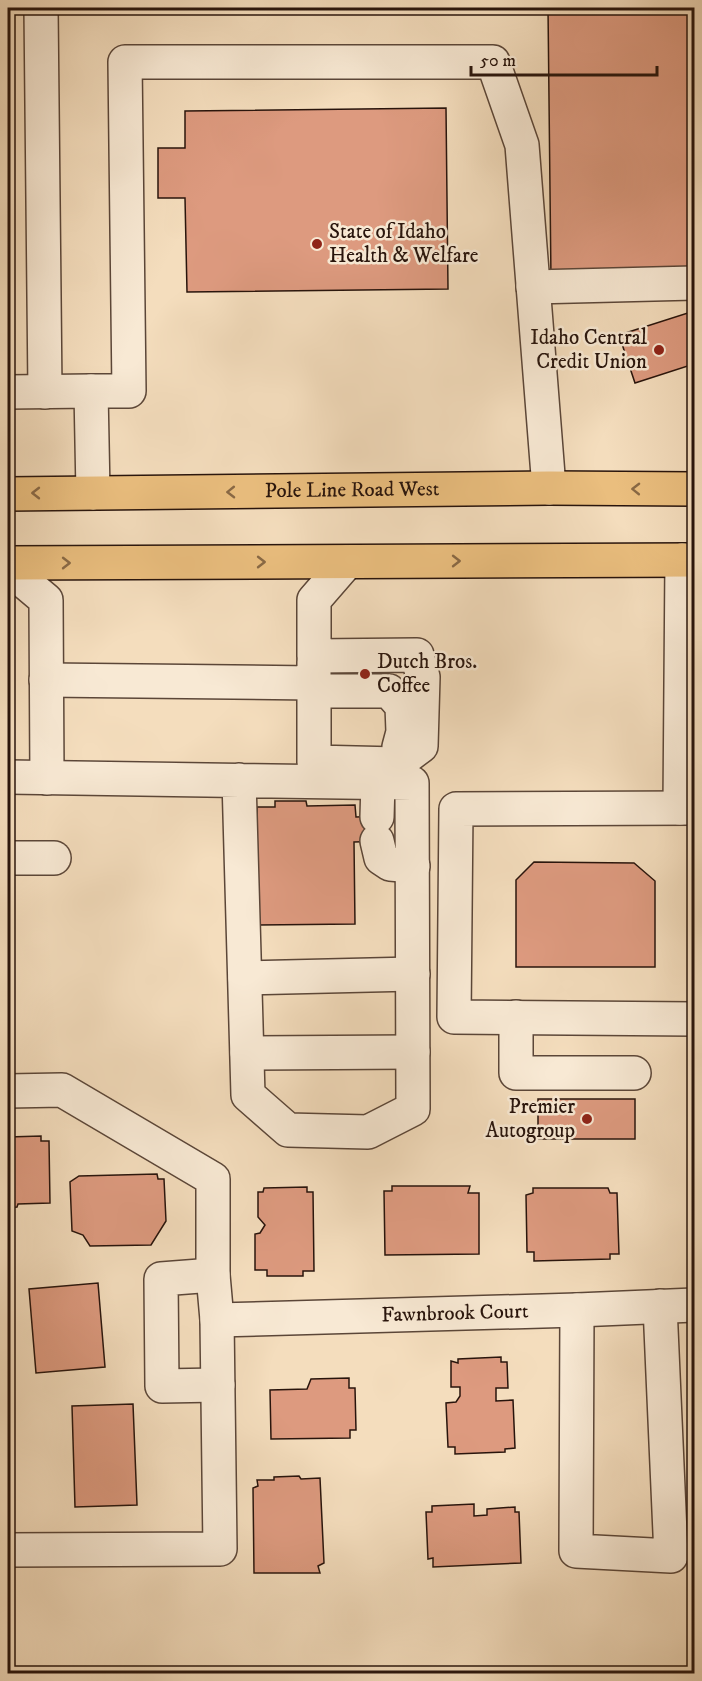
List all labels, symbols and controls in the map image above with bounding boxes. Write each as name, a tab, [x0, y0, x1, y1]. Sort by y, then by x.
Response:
scale bar	[471, 39, 657, 77]
text: 50 m	[480, 50, 516, 72]
place label: State of Idaho Health & Welfare	[329, 219, 479, 269]
marker: State of Idaho Health & Welfare	[310, 237, 324, 251]
place label: Idaho Central Credit Union	[530, 325, 648, 375]
marker: Idaho Central Credit Union	[652, 343, 666, 357]
street label: Pole Line Road West	[264, 476, 440, 504]
one-way arrow	[632, 483, 641, 495]
one-way arrow	[227, 485, 236, 498]
one-way arrow	[32, 487, 41, 500]
one-way arrow	[451, 555, 460, 567]
one-way arrow	[256, 556, 265, 568]
one-way arrow	[61, 557, 70, 569]
place label: Dutch Bros. Coffee	[377, 649, 477, 699]
marker: Dutch Bros. Coffee	[358, 667, 372, 681]
place label: Premier Autogroup	[486, 1094, 575, 1144]
marker: Premier Autogroup	[580, 1112, 594, 1126]
street label: Fawnbrook Court	[381, 1298, 529, 1328]

